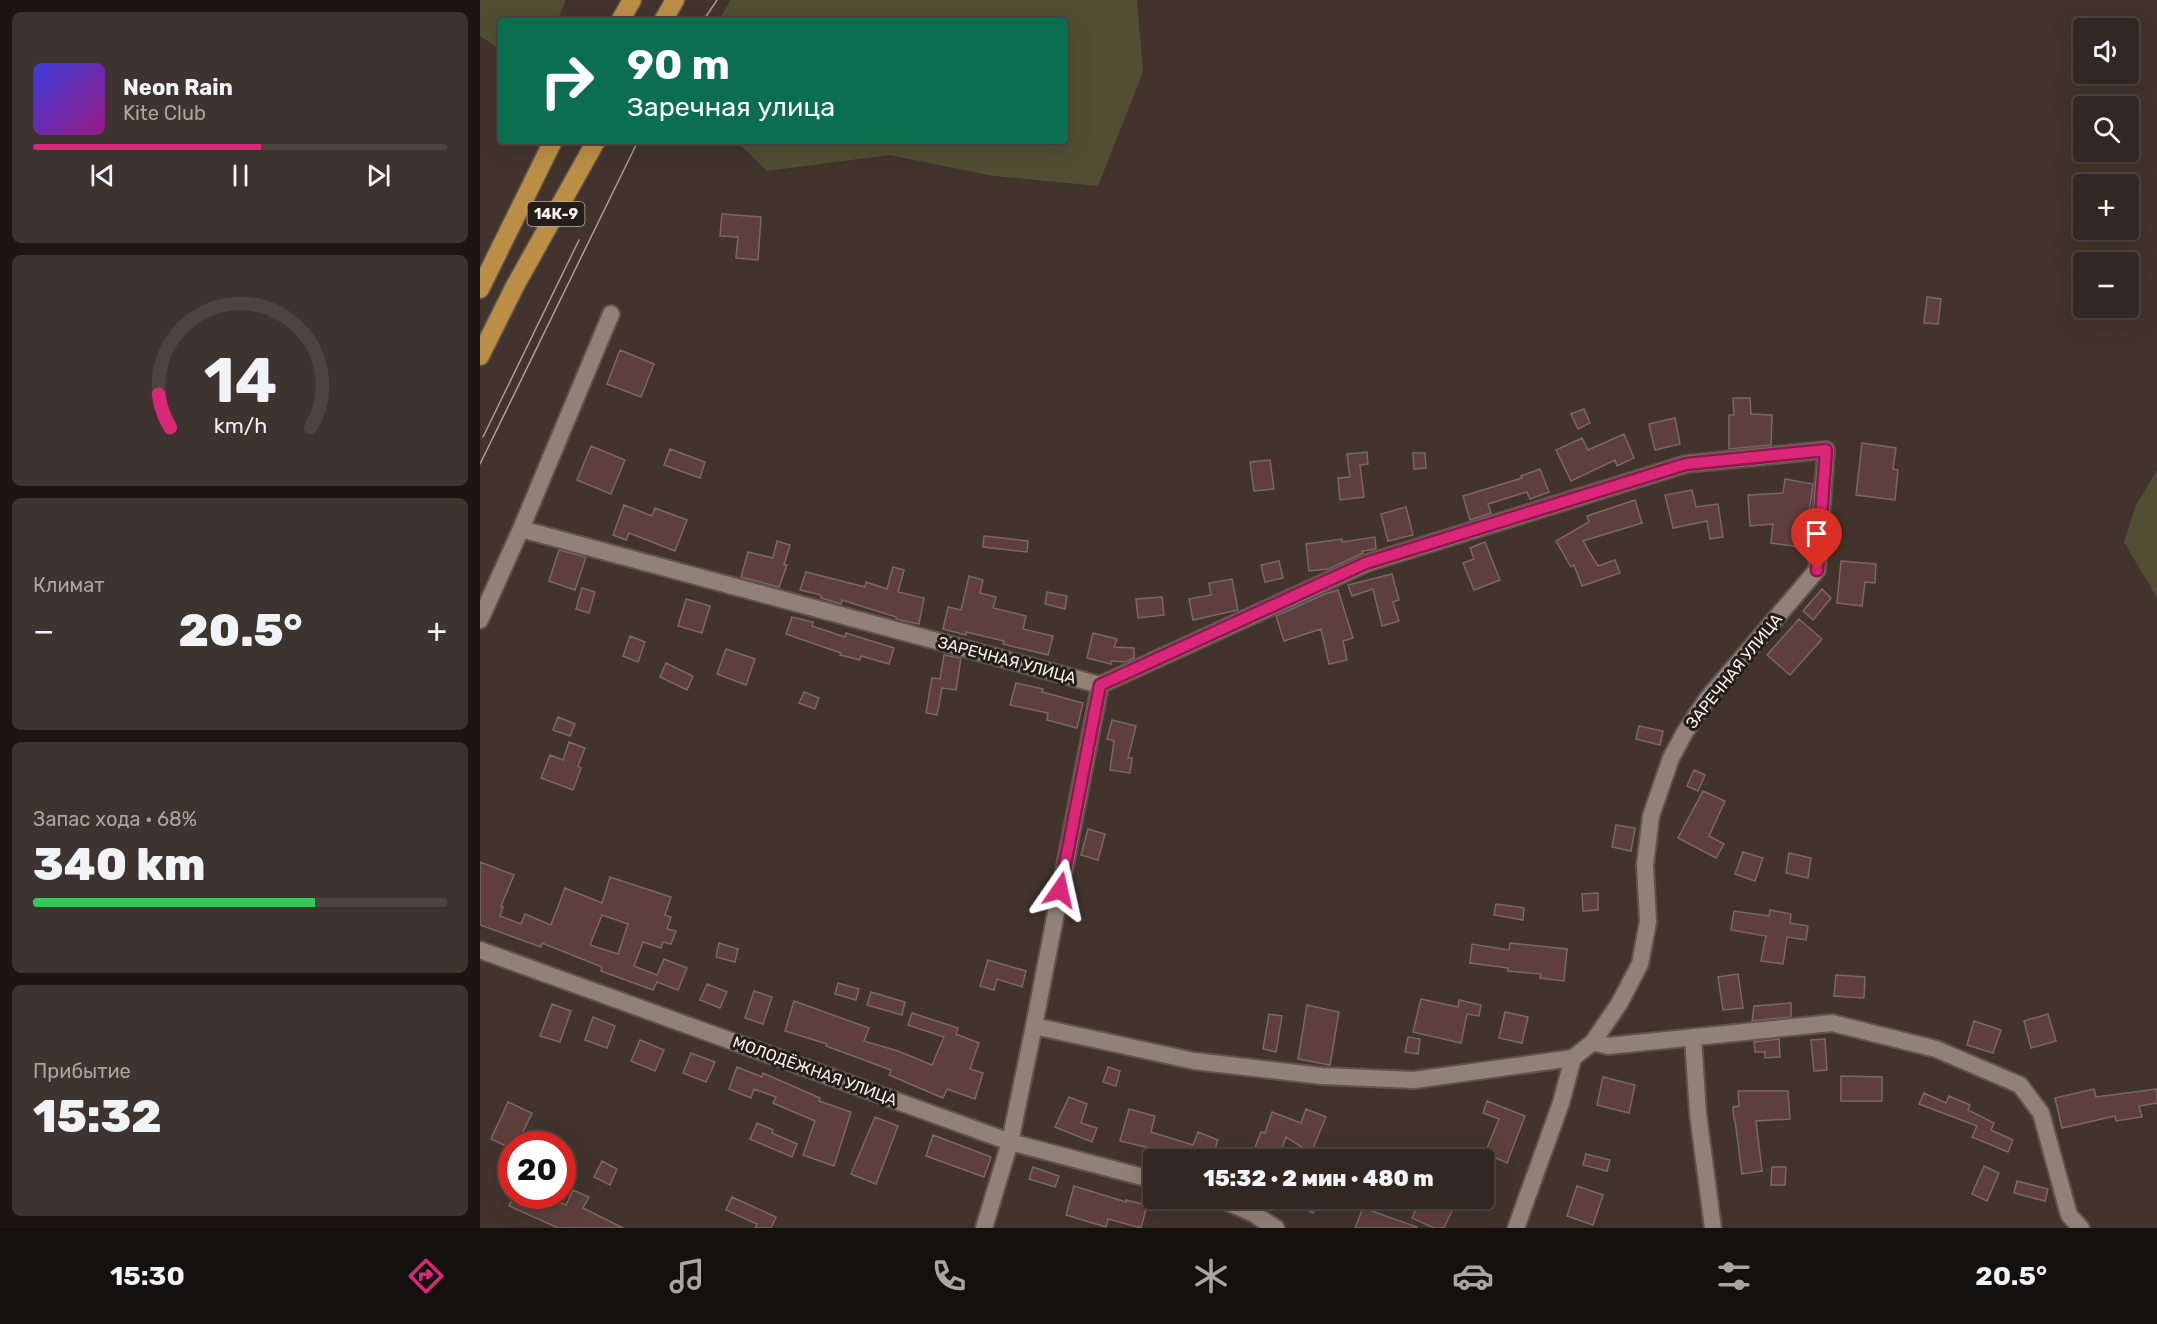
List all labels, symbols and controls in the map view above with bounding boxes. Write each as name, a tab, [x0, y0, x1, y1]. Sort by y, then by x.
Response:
map controls	[2073, 18, 2139, 318]
button: sound	[2073, 18, 2139, 84]
text: 90 m	[627, 40, 730, 90]
icon: right	[528, 42, 606, 120]
text: Neon Rain	[123, 74, 233, 101]
text: Заречная улица	[627, 91, 835, 123]
button: search	[2073, 96, 2139, 162]
text: Kite Club	[123, 101, 206, 125]
icon: previous	[86, 159, 119, 192]
icon: pause	[224, 159, 257, 192]
icon: next	[362, 159, 395, 192]
button: +	[2073, 174, 2139, 240]
road number: 14К-9	[528, 202, 584, 226]
button: −	[2073, 252, 2139, 318]
text: 14	[203, 344, 277, 418]
text: km/h	[213, 413, 267, 438]
pin	[1791, 508, 1842, 570]
icon: arrive	[1800, 517, 1833, 550]
text: Климат	[33, 573, 105, 597]
text: 20.5°	[178, 604, 303, 657]
street label: ЗАРЕЧНАЯ УЛИЦА	[1682, 610, 1786, 732]
text: −	[33, 611, 54, 650]
text: +	[426, 611, 447, 650]
street label: ЗАРЕЧНАЯ УЛИЦА	[936, 632, 1078, 688]
text: Запас хода · 68%	[33, 807, 197, 831]
text: 340 km	[33, 838, 206, 891]
position arrow	[1028, 858, 1092, 922]
street label: МОЛОДЁЖНАЯ УЛИЦА	[730, 1032, 900, 1110]
text: Прибытие	[33, 1059, 131, 1083]
text: 15:32	[33, 1090, 162, 1143]
speed limit sign: 20	[498, 1131, 576, 1209]
text: 15:32 · 2 мин · 480 m	[1203, 1165, 1434, 1192]
icon: directions	[405, 1255, 447, 1297]
icon: music	[666, 1255, 708, 1297]
icon: phone	[928, 1255, 970, 1297]
icon: climate	[1190, 1255, 1232, 1297]
icon: car	[1452, 1255, 1494, 1297]
icon: filters	[1713, 1255, 1755, 1297]
text: 15:30	[110, 1260, 185, 1292]
text: 20.5°	[1975, 1260, 2047, 1292]

